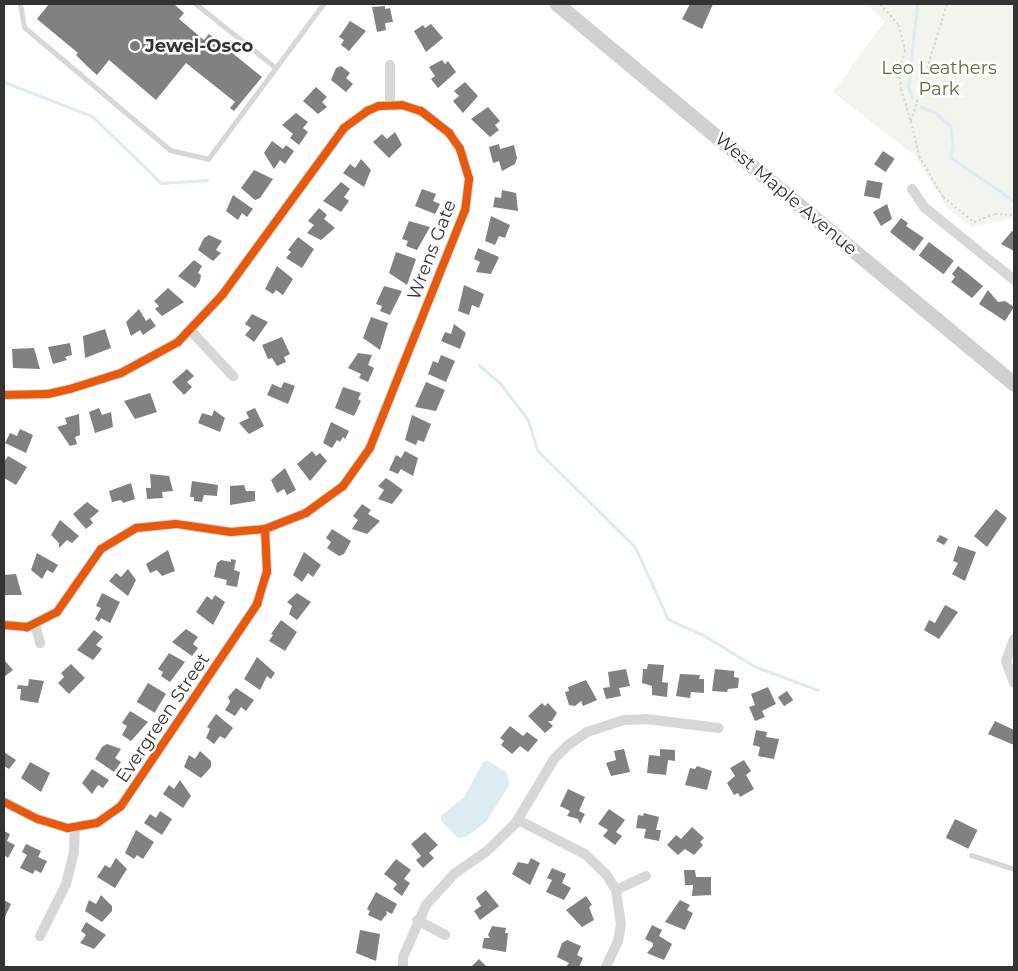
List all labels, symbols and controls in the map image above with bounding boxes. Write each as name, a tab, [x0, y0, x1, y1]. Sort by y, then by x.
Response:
place label: Jewel-Osco	[145, 35, 253, 57]
marker: Jewel-Osco	[129, 40, 141, 52]
park label: Leo Leathers Park	[881, 58, 997, 100]
street label: West Maple Avenue	[710, 128, 862, 260]
street label: Wrens Gate	[403, 197, 461, 303]
street label: Evergreen Street	[112, 649, 214, 787]

